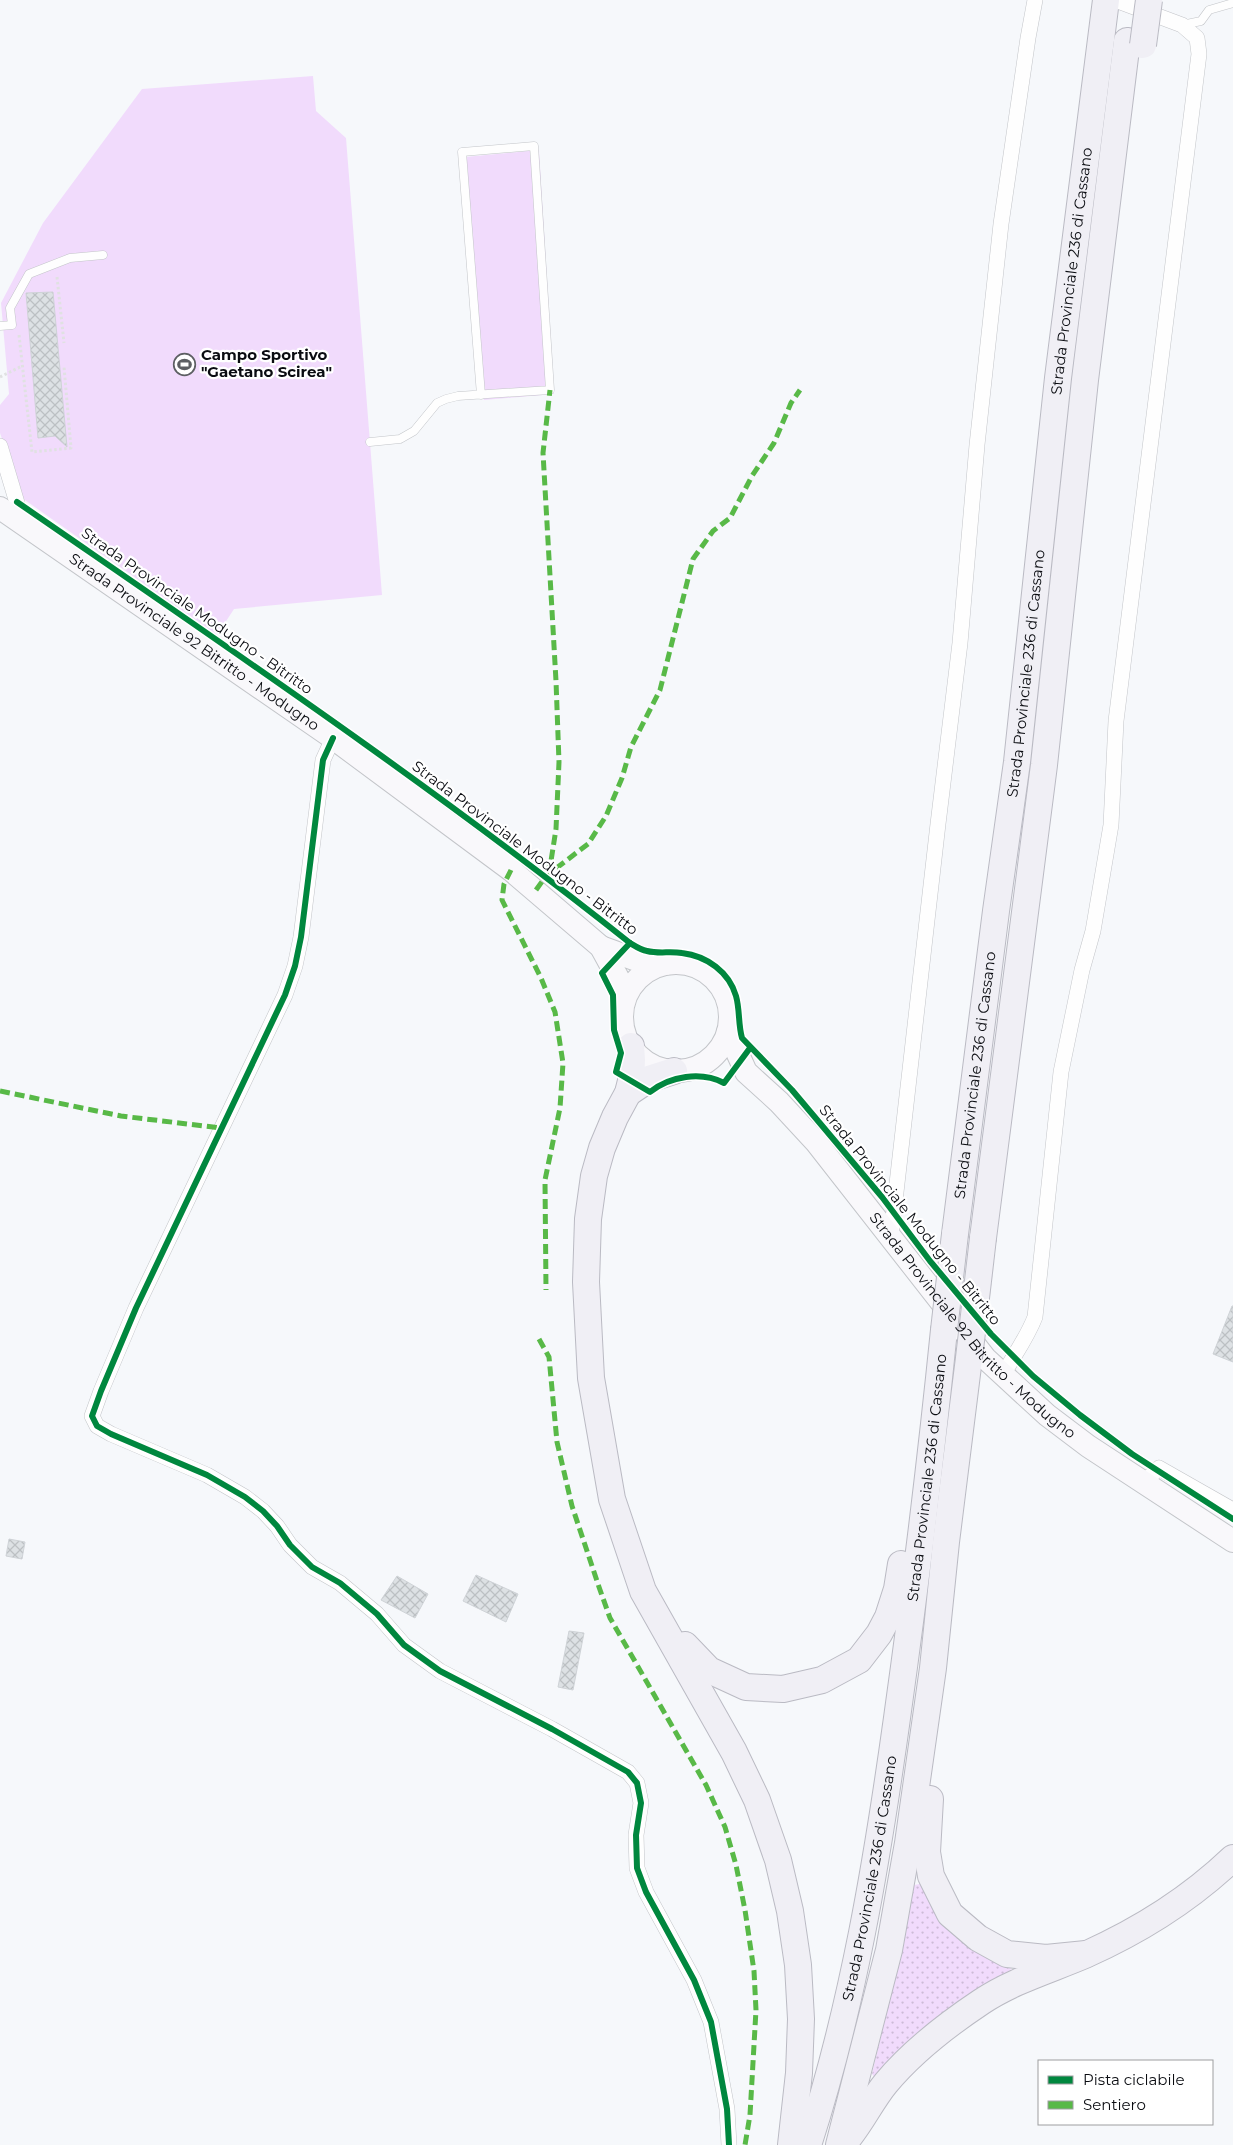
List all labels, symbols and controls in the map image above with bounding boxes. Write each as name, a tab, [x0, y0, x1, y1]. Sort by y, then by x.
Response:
street label: Strada Provinciale 236 di Cassano	[1046, 146, 1096, 396]
place label: Campo Sportivo "Gaetano Scirea"	[201, 345, 332, 381]
sports icon: Campo Sportivo "Gaetano Scirea"	[173, 352, 197, 376]
street label: Strada Provinciale Modugno - Bitritto	[78, 523, 317, 698]
street label: Strada Provinciale 92 Bitritto - Modugno	[66, 549, 323, 735]
street label: Strada Provinciale 236 di Cassano	[1002, 549, 1049, 799]
street label: Strada Provinciale Modugno - Bitritto	[409, 756, 642, 939]
street label: Strada Provinciale 236 di Cassano	[950, 950, 1000, 1200]
street label: Strada Provinciale Modugno - Bitritto	[815, 1101, 1005, 1329]
street label: Strada Provinciale 92 Bitritto - Modugno	[866, 1208, 1080, 1442]
street label: Strada Provinciale 236 di Cassano	[903, 1353, 951, 1603]
street label: Strada Provinciale 236 di Cassano	[838, 1754, 901, 2003]
legend	[1038, 2060, 1213, 2125]
text: Pista ciclabile	[1083, 2070, 1185, 2089]
text: Sentiero	[1083, 2095, 1146, 2114]

